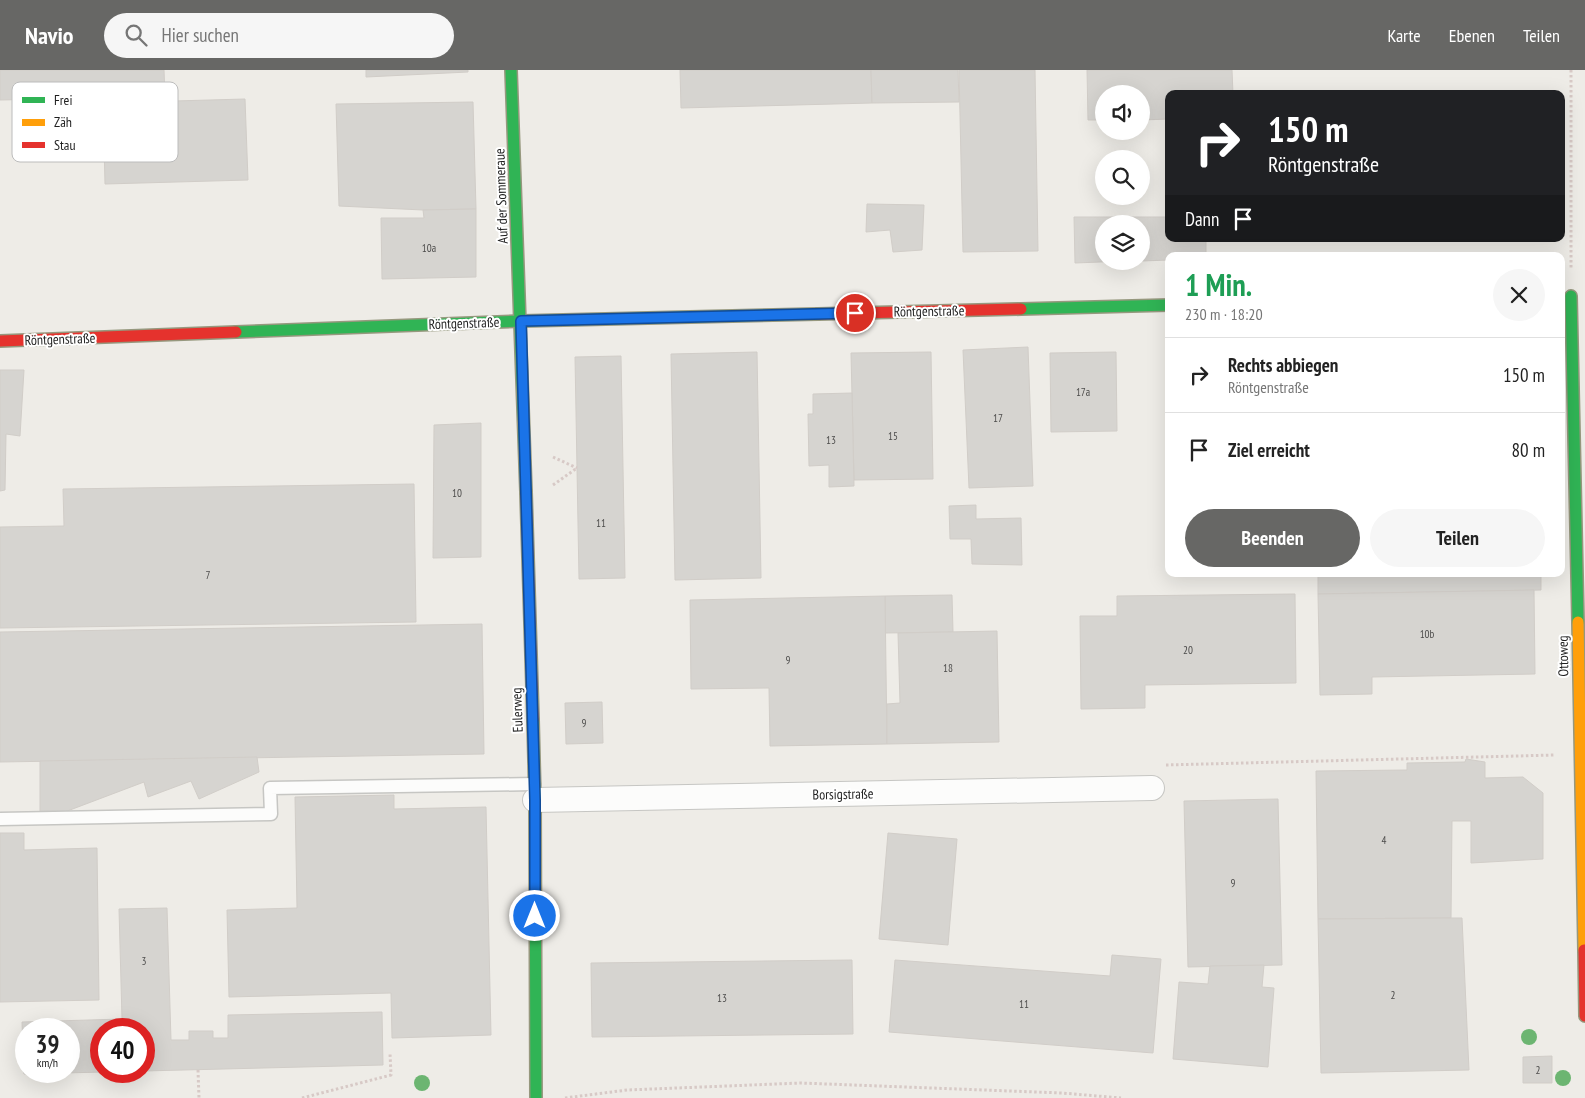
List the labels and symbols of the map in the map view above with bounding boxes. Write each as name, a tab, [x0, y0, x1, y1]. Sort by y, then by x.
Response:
legend	[12, 82, 178, 162]
text: Frei	[54, 91, 72, 109]
text: Zäh	[54, 113, 72, 131]
text: Stau	[54, 136, 76, 154]
street label: Auf der Sommeraue	[490, 148, 512, 244]
house number: 10a	[422, 241, 436, 255]
pin	[834, 292, 876, 334]
street label: Röntgenstraße	[893, 301, 965, 321]
street label: Röntgenstraße	[428, 313, 500, 333]
street label: Röntgenstraße	[24, 329, 96, 349]
house number: 17a	[1076, 385, 1090, 399]
house number: 17	[993, 411, 1003, 425]
house number: 15	[888, 429, 898, 443]
house number: 13	[826, 433, 836, 447]
house number: 10	[452, 486, 462, 500]
house number: 11	[596, 516, 606, 530]
house number: 7	[206, 568, 211, 582]
house number: 10b	[1420, 627, 1435, 641]
street label: Ottoweg	[1554, 635, 1572, 677]
house number: 20	[1183, 643, 1193, 657]
house number: 9	[786, 653, 791, 667]
house number: 18	[943, 661, 953, 675]
street label: Eulerweg	[507, 687, 527, 733]
house number: 9	[582, 716, 587, 730]
street label: Borsigstraße	[812, 784, 874, 804]
house number: 4	[1382, 833, 1387, 847]
house number: 9	[1231, 876, 1236, 890]
position arrow	[508, 889, 560, 941]
house number: 3	[142, 954, 147, 968]
house number: 2	[1391, 988, 1396, 1002]
house number: 13	[717, 991, 727, 1005]
house number: 11	[1019, 997, 1029, 1011]
speed limit sign: 40	[90, 1018, 155, 1083]
house number: 2	[1536, 1063, 1541, 1077]

